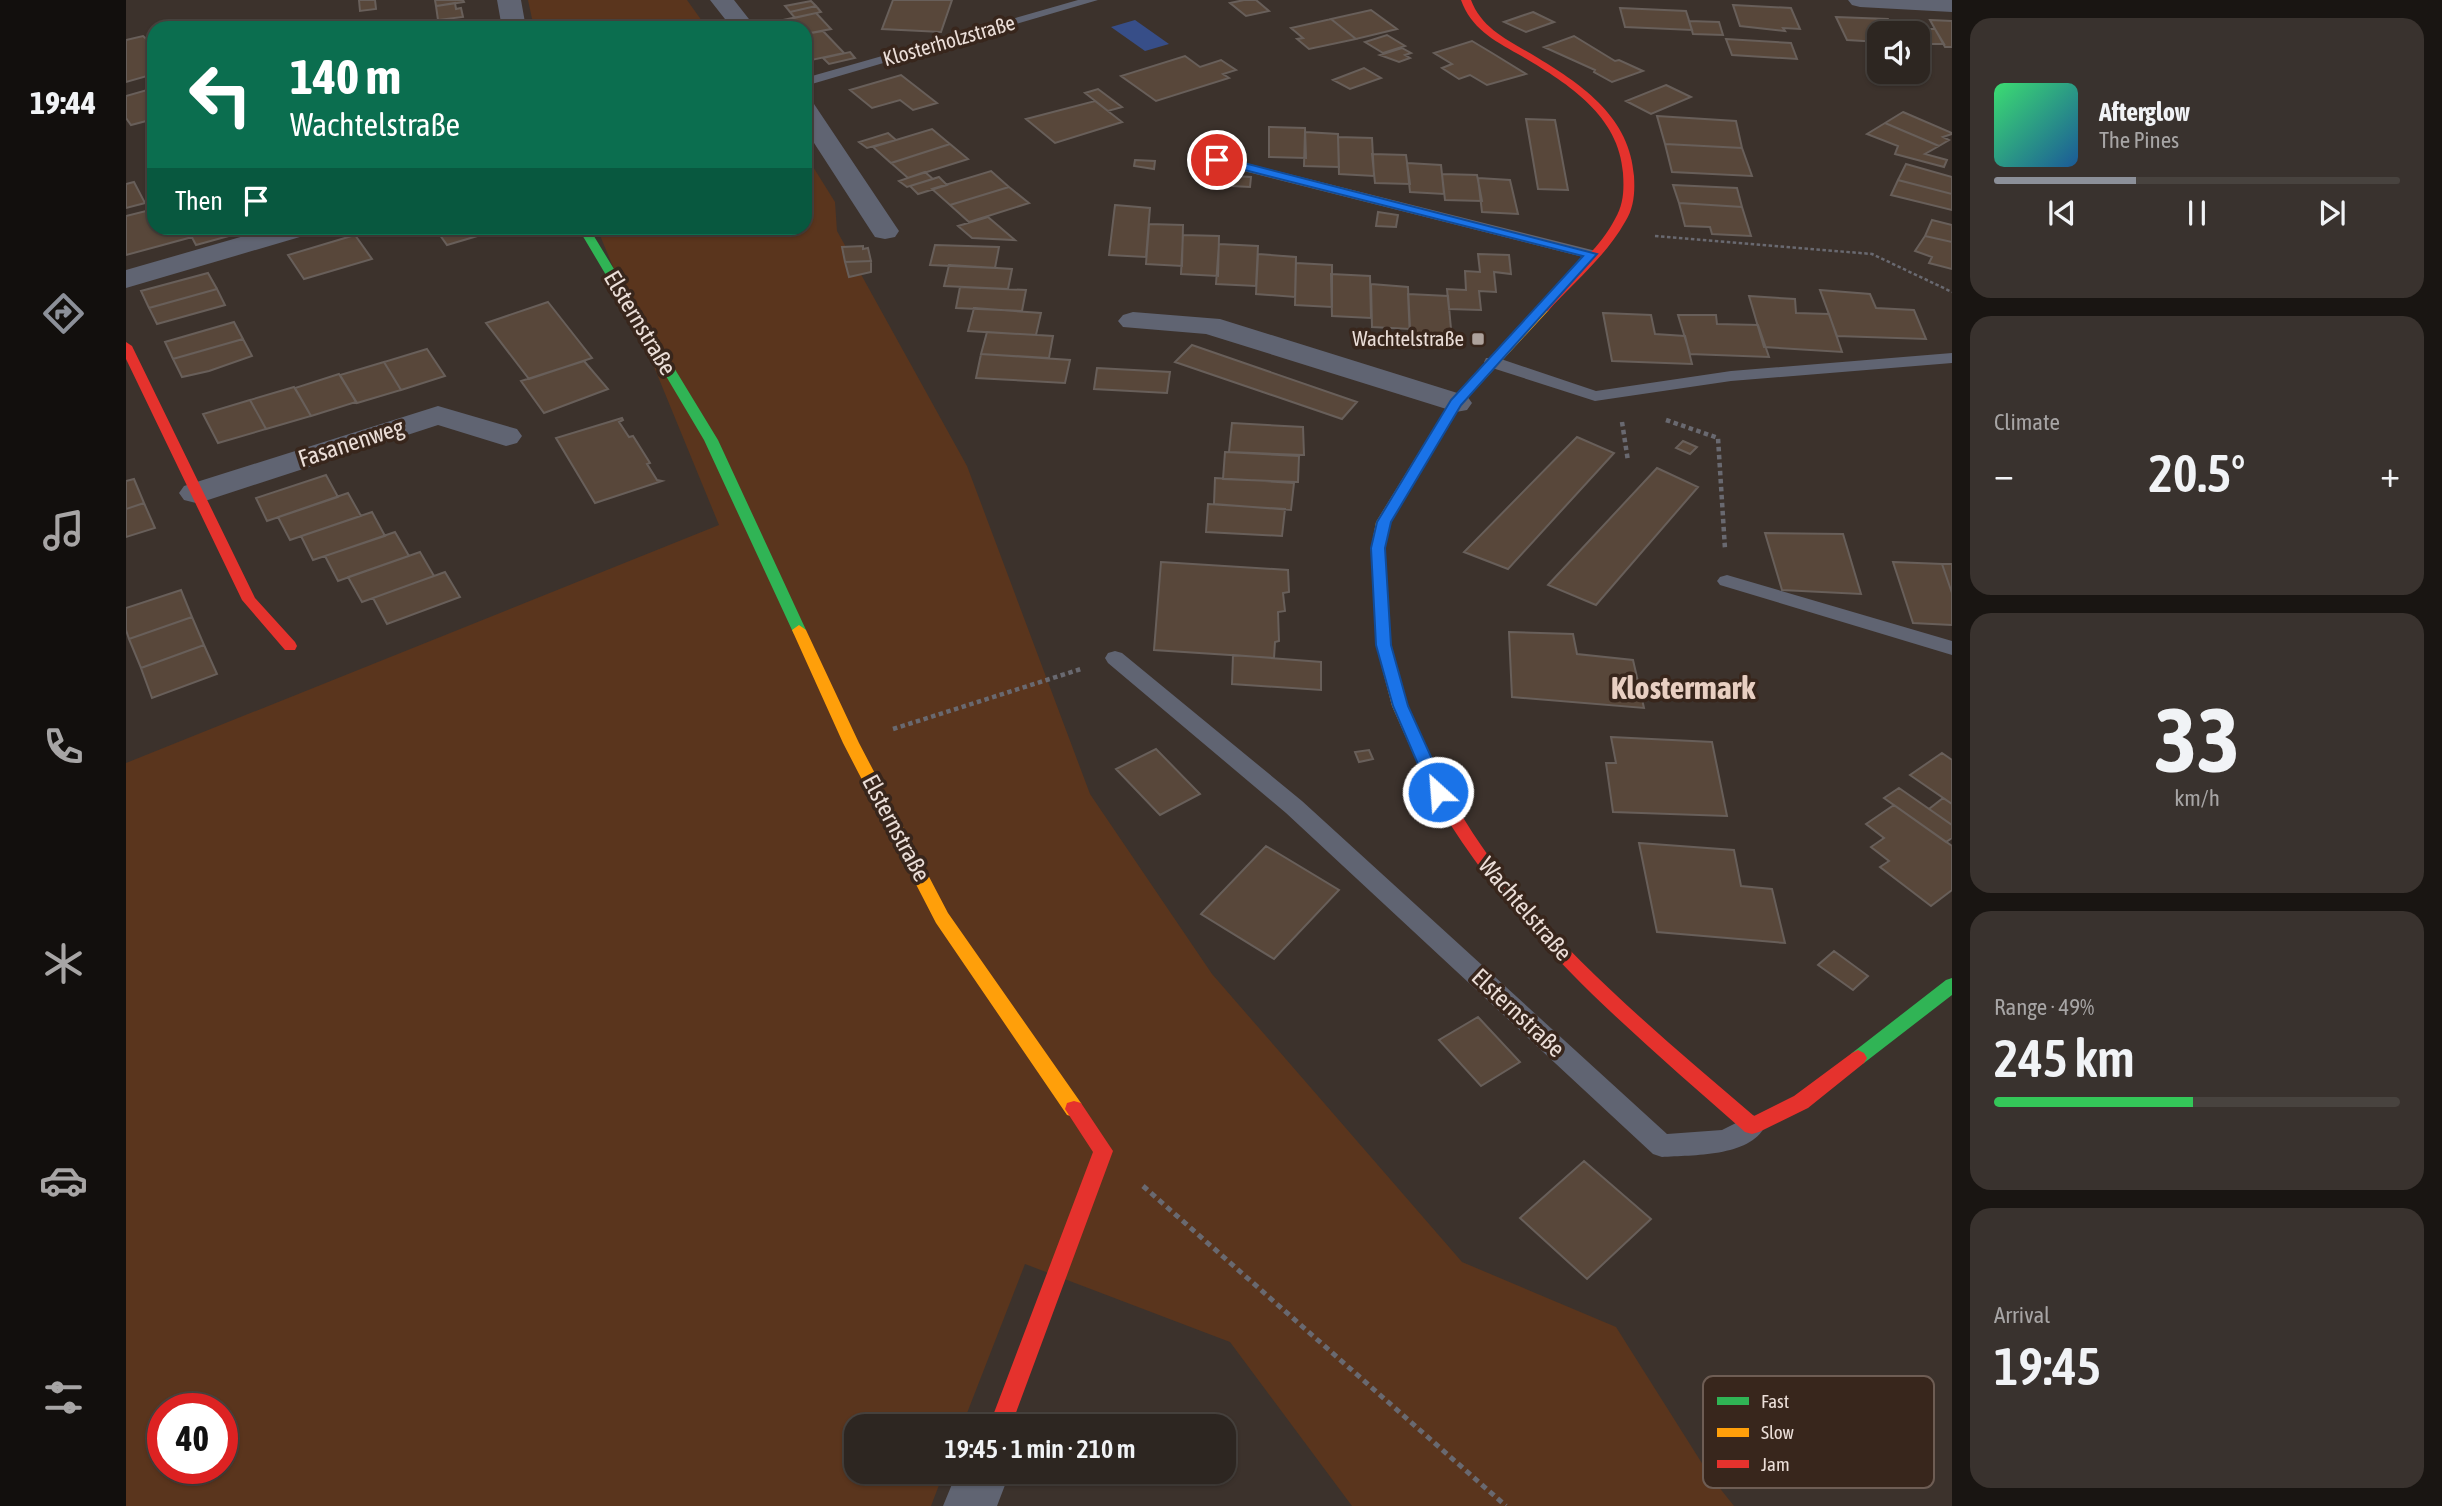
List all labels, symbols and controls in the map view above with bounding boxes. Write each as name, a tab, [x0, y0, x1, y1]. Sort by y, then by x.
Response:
street label: Klosterholzstraße	[880, 10, 1017, 70]
map controls	[1867, 21, 1930, 84]
button: sound	[1867, 21, 1930, 84]
text: 140 m	[290, 48, 401, 104]
icon: left	[175, 49, 266, 140]
text: 19:44	[30, 84, 96, 121]
text: Afterglow	[2099, 97, 2190, 127]
text: Wachtelstraße	[290, 106, 460, 143]
text: The Pines	[2099, 127, 2179, 153]
pin	[1187, 130, 1247, 190]
icon: arrive	[1198, 141, 1236, 179]
icon: arrive	[237, 182, 275, 220]
text: Then	[175, 186, 223, 216]
icon: previous	[2043, 194, 2081, 232]
icon: pause	[2178, 194, 2216, 232]
icon: next	[2313, 194, 2351, 232]
street label: Elsternstraße	[599, 266, 682, 380]
icon: directions	[39, 289, 88, 338]
place label: Wachtelstraße	[1352, 326, 1464, 350]
marker: Wachtelstraße	[1470, 331, 1486, 347]
text: Climate	[1994, 409, 2060, 435]
street label: Fasanenweg	[295, 413, 408, 472]
text: 20.5°	[2149, 443, 2245, 503]
text: −	[1994, 452, 2014, 495]
text: +	[2380, 452, 2400, 495]
icon: music	[39, 506, 88, 555]
district label: Klostermark	[1611, 669, 1756, 706]
text: 33	[2154, 687, 2240, 791]
icon: phone	[39, 722, 88, 771]
position arrow	[1401, 755, 1475, 829]
street label: Elsternstraße	[857, 770, 936, 886]
text: km/h	[2174, 785, 2220, 811]
street label: Wachtelstraße	[1473, 852, 1577, 966]
icon: climate	[39, 939, 88, 988]
street label: Elsternstraße	[1466, 963, 1570, 1062]
text: Range · 49%	[1994, 994, 2094, 1020]
text: 245 km	[1994, 1028, 2135, 1088]
icon: car	[39, 1156, 88, 1205]
text: Arrival	[1994, 1302, 2050, 1328]
text: 19:45	[1994, 1336, 2101, 1396]
icon: filters	[39, 1373, 88, 1422]
legend	[1703, 1376, 1934, 1488]
text: Fast	[1761, 1390, 1789, 1412]
speed limit sign: 40	[147, 1393, 238, 1484]
text: Slow	[1761, 1421, 1795, 1443]
text: 19:45 · 1 min · 210 m	[945, 1434, 1135, 1464]
text: Jam	[1761, 1453, 1790, 1475]

